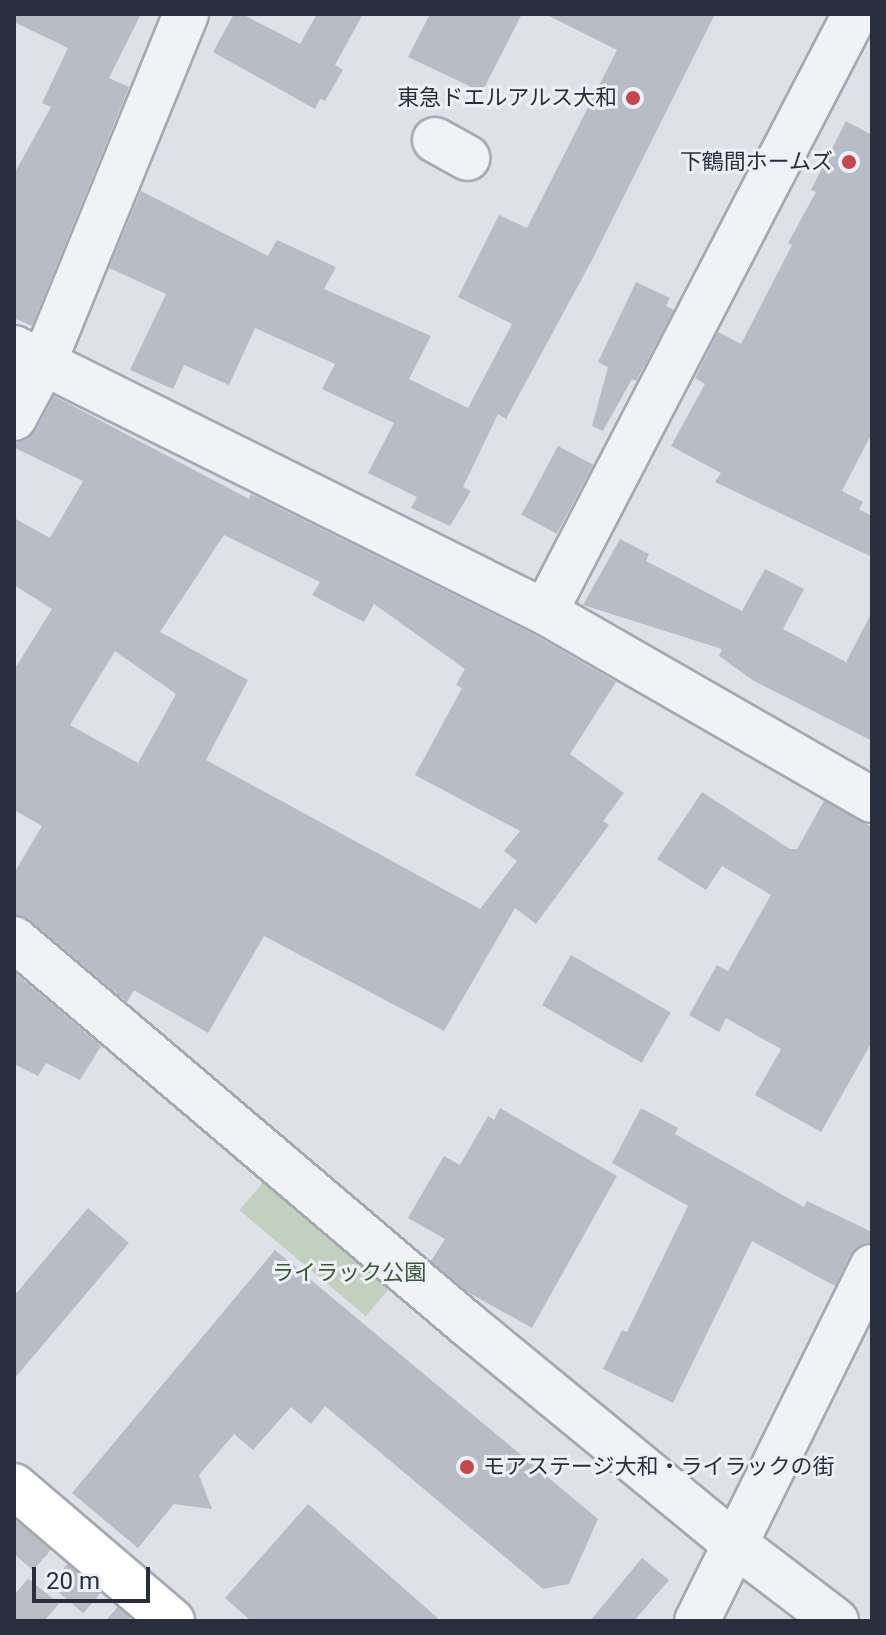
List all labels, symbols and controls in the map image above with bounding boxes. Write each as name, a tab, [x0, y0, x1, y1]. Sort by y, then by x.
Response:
place label: 東急ドエルアルス大和	[397, 85, 617, 111]
marker: 東急ドエルアルス大和	[624, 89, 642, 107]
place label: 下鶴間ホームズ	[679, 149, 833, 175]
marker: 下鶴間ホームズ	[840, 153, 858, 171]
park label: ライラック公園	[272, 1260, 426, 1286]
place label: モアステージ大和・ライラックの街	[483, 1454, 835, 1480]
marker: モアステージ大和・ライラックの街	[458, 1458, 476, 1476]
scale bar	[36, 1551, 154, 1601]
text: 20 m	[46, 1567, 100, 1595]

